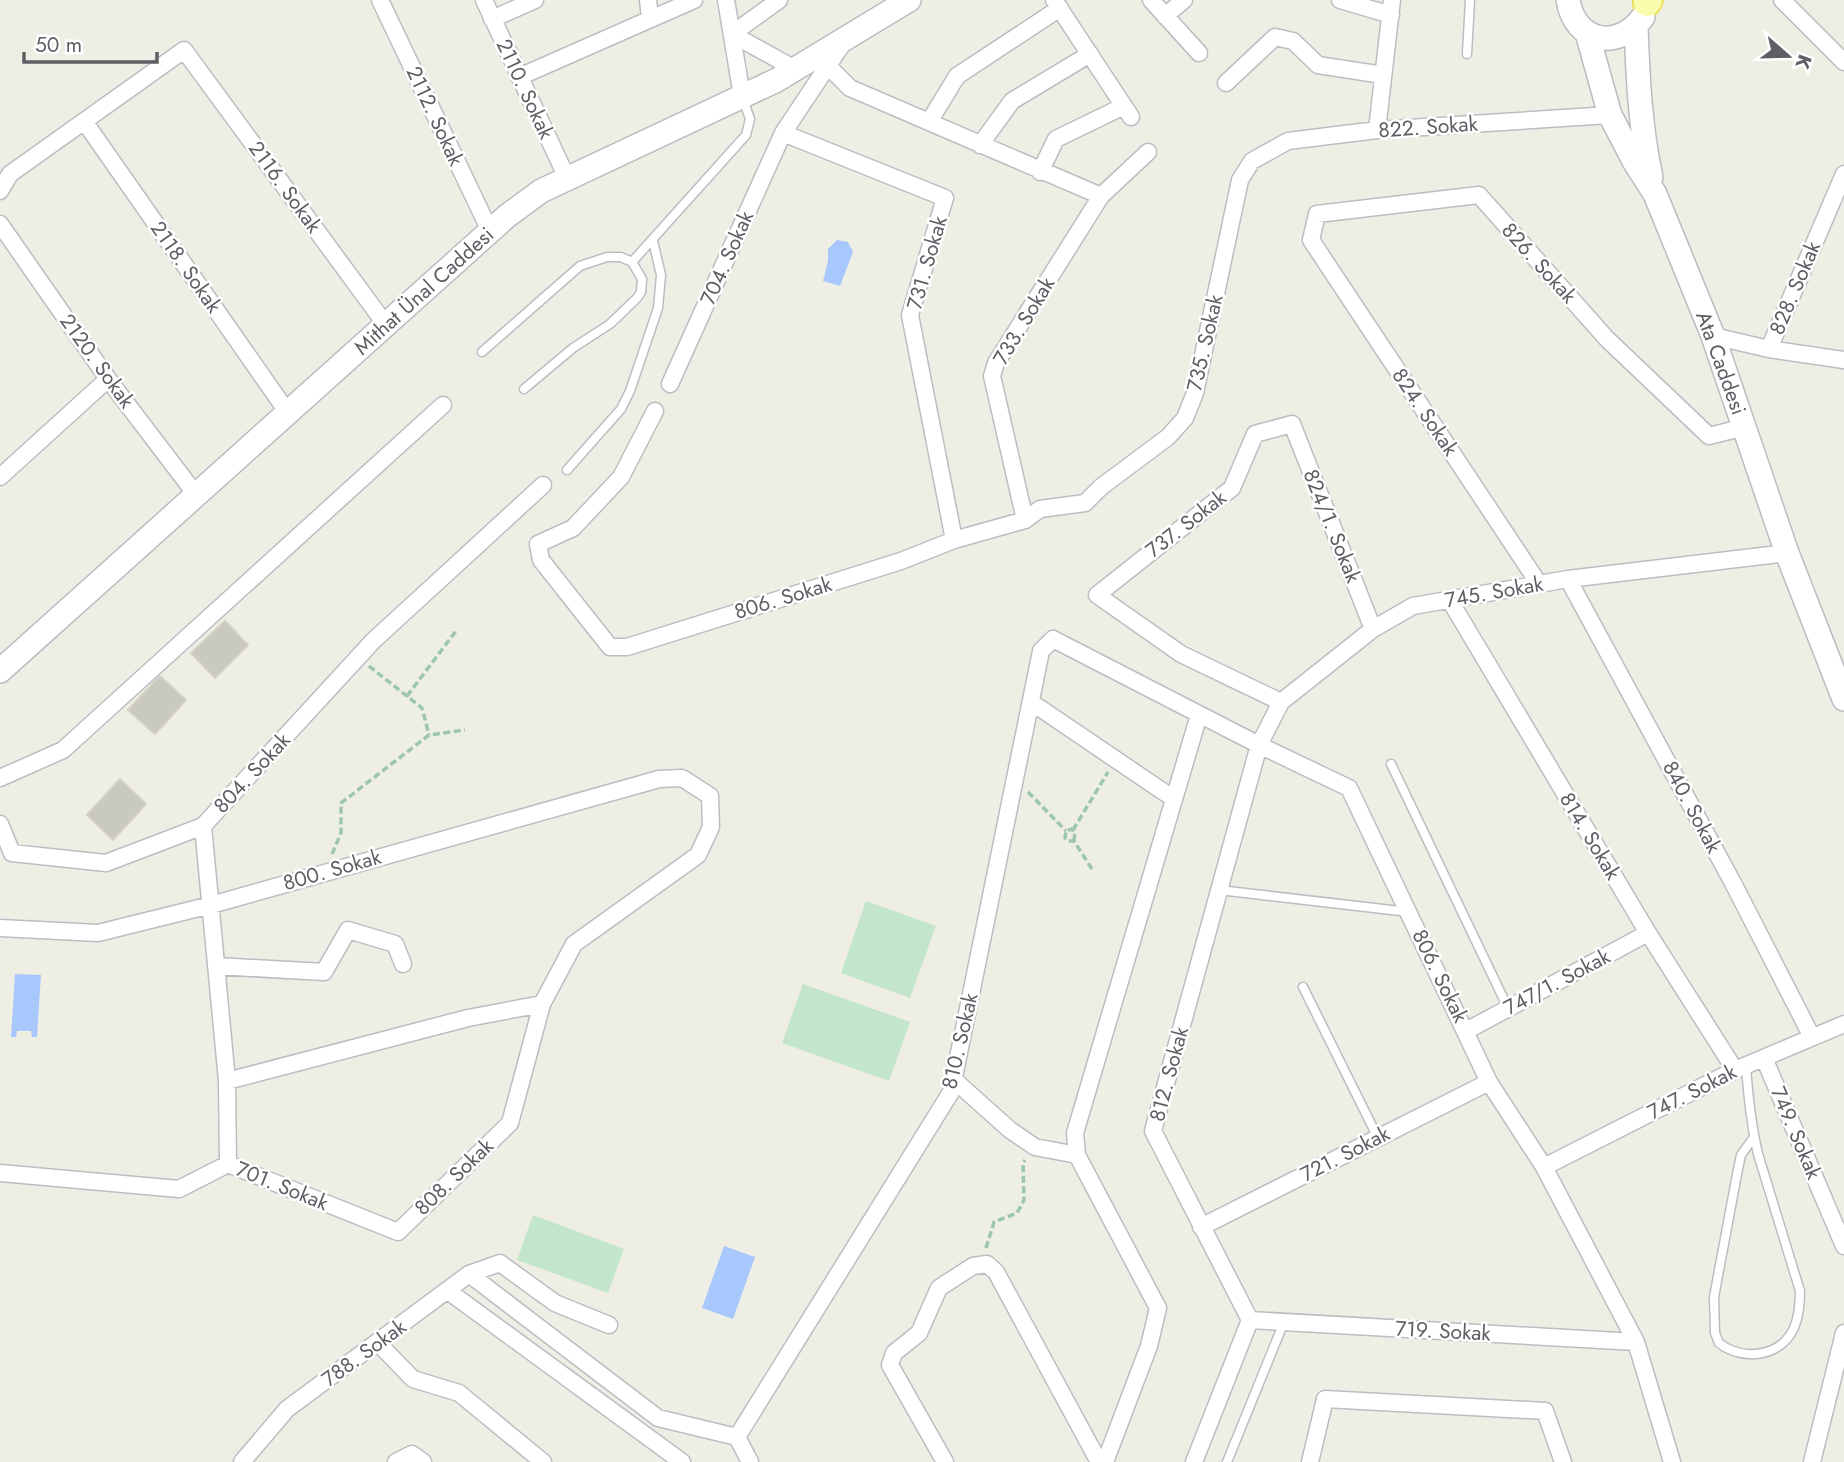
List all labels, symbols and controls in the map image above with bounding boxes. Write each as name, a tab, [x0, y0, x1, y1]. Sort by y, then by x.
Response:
scale bar	[24, 21, 158, 65]
north arrow	[1753, 21, 1823, 91]
text: 50 m	[35, 30, 82, 60]
street label: 2110. Sokak	[489, 34, 562, 145]
text: K	[1788, 51, 1818, 73]
street label: 2112. Sokak	[399, 61, 472, 171]
street label: 822. Sokak	[1377, 109, 1479, 145]
street label: 2116. Sokak	[241, 135, 329, 240]
street label: 704. Sokak	[693, 206, 761, 310]
street label: 731. Sokak	[899, 212, 955, 313]
street label: 2118. Sokak	[143, 215, 229, 320]
street label: 826. Sokak	[1495, 216, 1584, 311]
street label: Mithat Ünal Caddesi	[348, 220, 500, 362]
street label: 828. Sokak	[1762, 236, 1828, 339]
street label: 733. Sokak	[986, 271, 1062, 371]
street label: 735. Sokak	[1179, 291, 1231, 394]
street label: Ata Caddesi	[1688, 307, 1754, 419]
street label: 2120. Sokak	[53, 308, 142, 415]
street label: 824. Sokak	[1385, 362, 1466, 462]
street label: 824/1. Sokak	[1296, 465, 1369, 588]
street label: 737. Sokak	[1139, 482, 1233, 565]
street label: 745. Sokak	[1443, 568, 1546, 615]
street label: 806. Sokak	[731, 569, 836, 627]
street label: 804. Sokak	[207, 725, 298, 820]
street label: 840. Sokak	[1655, 756, 1729, 859]
street label: 814. Sokak	[1552, 787, 1628, 886]
street label: 800. Sokak	[279, 841, 385, 898]
street label: 806. Sokak	[1405, 924, 1476, 1028]
street label: 747/1. Sokak	[1498, 941, 1616, 1023]
street label: 810. Sokak	[934, 989, 986, 1092]
street label: 812. Sokak	[1142, 1023, 1196, 1125]
street label: 747. Sokak	[1642, 1056, 1742, 1127]
street label: 749. Sokak	[1763, 1082, 1829, 1185]
street label: 721. Sokak	[1295, 1118, 1396, 1189]
street label: 808. Sokak	[408, 1131, 501, 1222]
street label: 701. Sokak	[231, 1154, 333, 1218]
street label: 788. Sokak	[316, 1312, 413, 1394]
street label: 719. Sokak	[1395, 1314, 1492, 1349]

